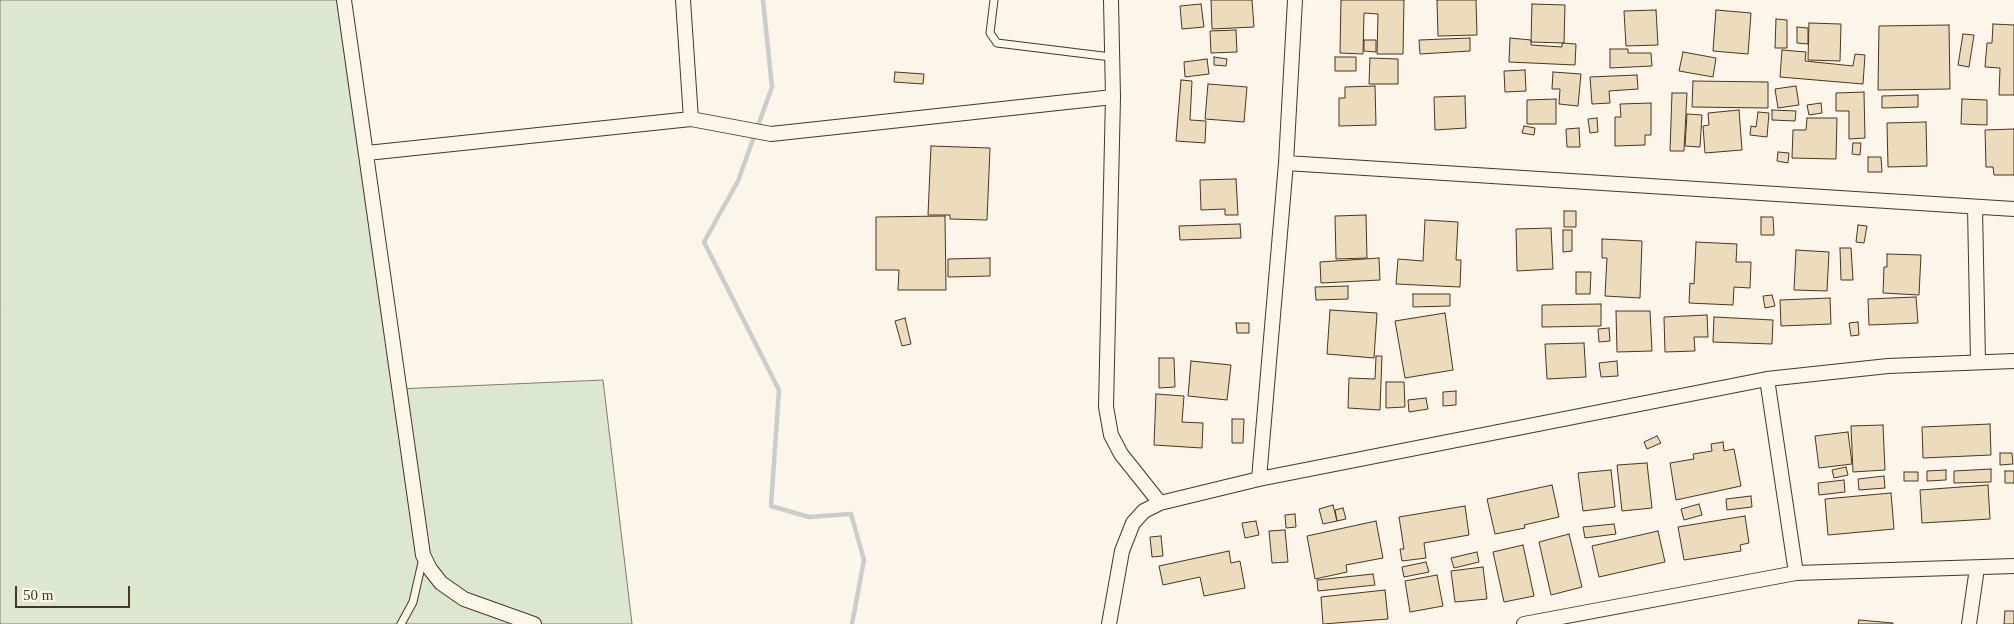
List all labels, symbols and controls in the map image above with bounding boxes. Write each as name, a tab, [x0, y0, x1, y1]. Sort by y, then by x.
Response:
scale bar	[18, 576, 132, 608]
text: 50 m	[23, 587, 53, 603]

